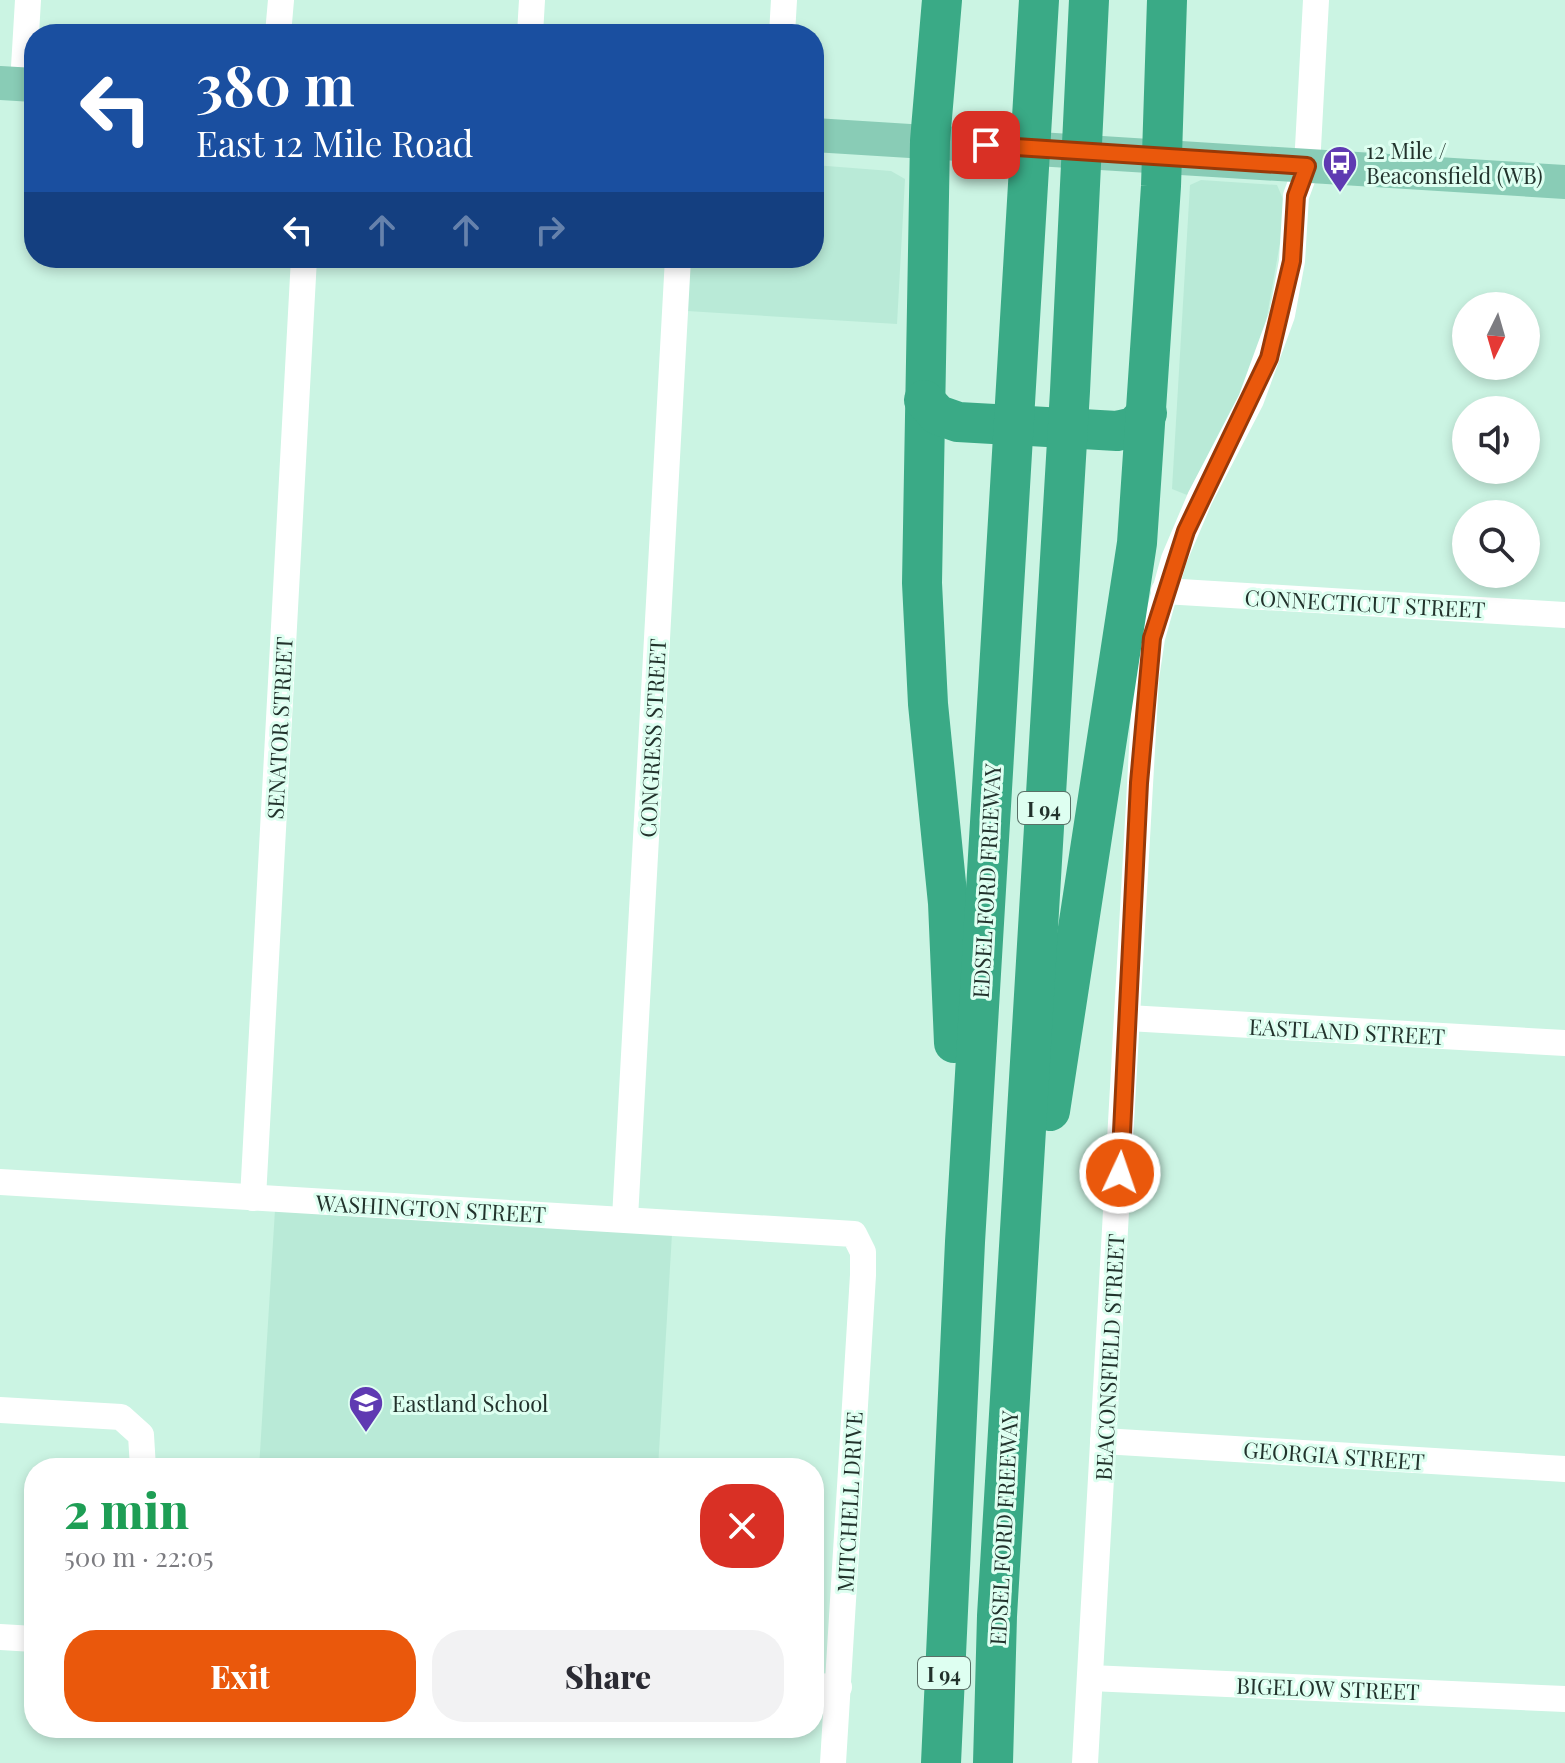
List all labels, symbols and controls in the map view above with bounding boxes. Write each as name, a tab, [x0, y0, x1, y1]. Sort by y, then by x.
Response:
text: 380 m	[196, 46, 355, 121]
icon: left	[64, 56, 168, 160]
pin	[952, 111, 1020, 179]
text: East 12 Mile Road	[196, 118, 474, 166]
icon: arrive	[964, 123, 1008, 167]
place label: 12 Mile / Beaconsfield (WB)	[1366, 135, 1543, 190]
bus stop icon: 12 Mile / Beaconsfield (WB)	[1321, 144, 1359, 194]
icon: left	[276, 208, 320, 252]
icon: ahead	[360, 208, 404, 252]
icon: ahead	[444, 208, 488, 252]
icon: right	[528, 208, 572, 252]
north arrow	[1452, 292, 1540, 380]
map controls	[1452, 292, 1540, 588]
button: sound	[1452, 396, 1540, 484]
button: search	[1452, 500, 1540, 588]
street label: CONNECTICUT STREET	[1244, 582, 1486, 624]
street label: SENATOR STREET	[259, 636, 299, 820]
street label: CONGRESS STREET	[632, 637, 672, 838]
street label: EDSEL FORD FREEWAY	[965, 763, 1007, 999]
road number: I 94	[1018, 792, 1070, 824]
street label: EASTLAND STREET	[1248, 1011, 1446, 1051]
position arrow	[1078, 1131, 1162, 1215]
street label: WASHINGTON STREET	[314, 1187, 547, 1229]
street label: BEACONSFIELD STREET	[1088, 1232, 1130, 1481]
school or university icon: Eastland School	[347, 1384, 385, 1434]
place label: Eastland School	[392, 1388, 548, 1418]
street label: EDSEL FORD FREEWAY	[982, 1410, 1024, 1646]
street label: MITCHELL DRIVE	[829, 1411, 869, 1593]
street label: GEORGIA STREET	[1242, 1434, 1426, 1476]
text: 2 min	[64, 1477, 189, 1541]
button: close	[700, 1484, 784, 1568]
text: 500 m · 22:05	[64, 1539, 214, 1574]
button: Exit	[64, 1630, 416, 1722]
button: Share	[432, 1630, 784, 1722]
road number: I 94	[918, 1657, 970, 1689]
street label: BIGELOW STREET	[1236, 1670, 1421, 1706]

